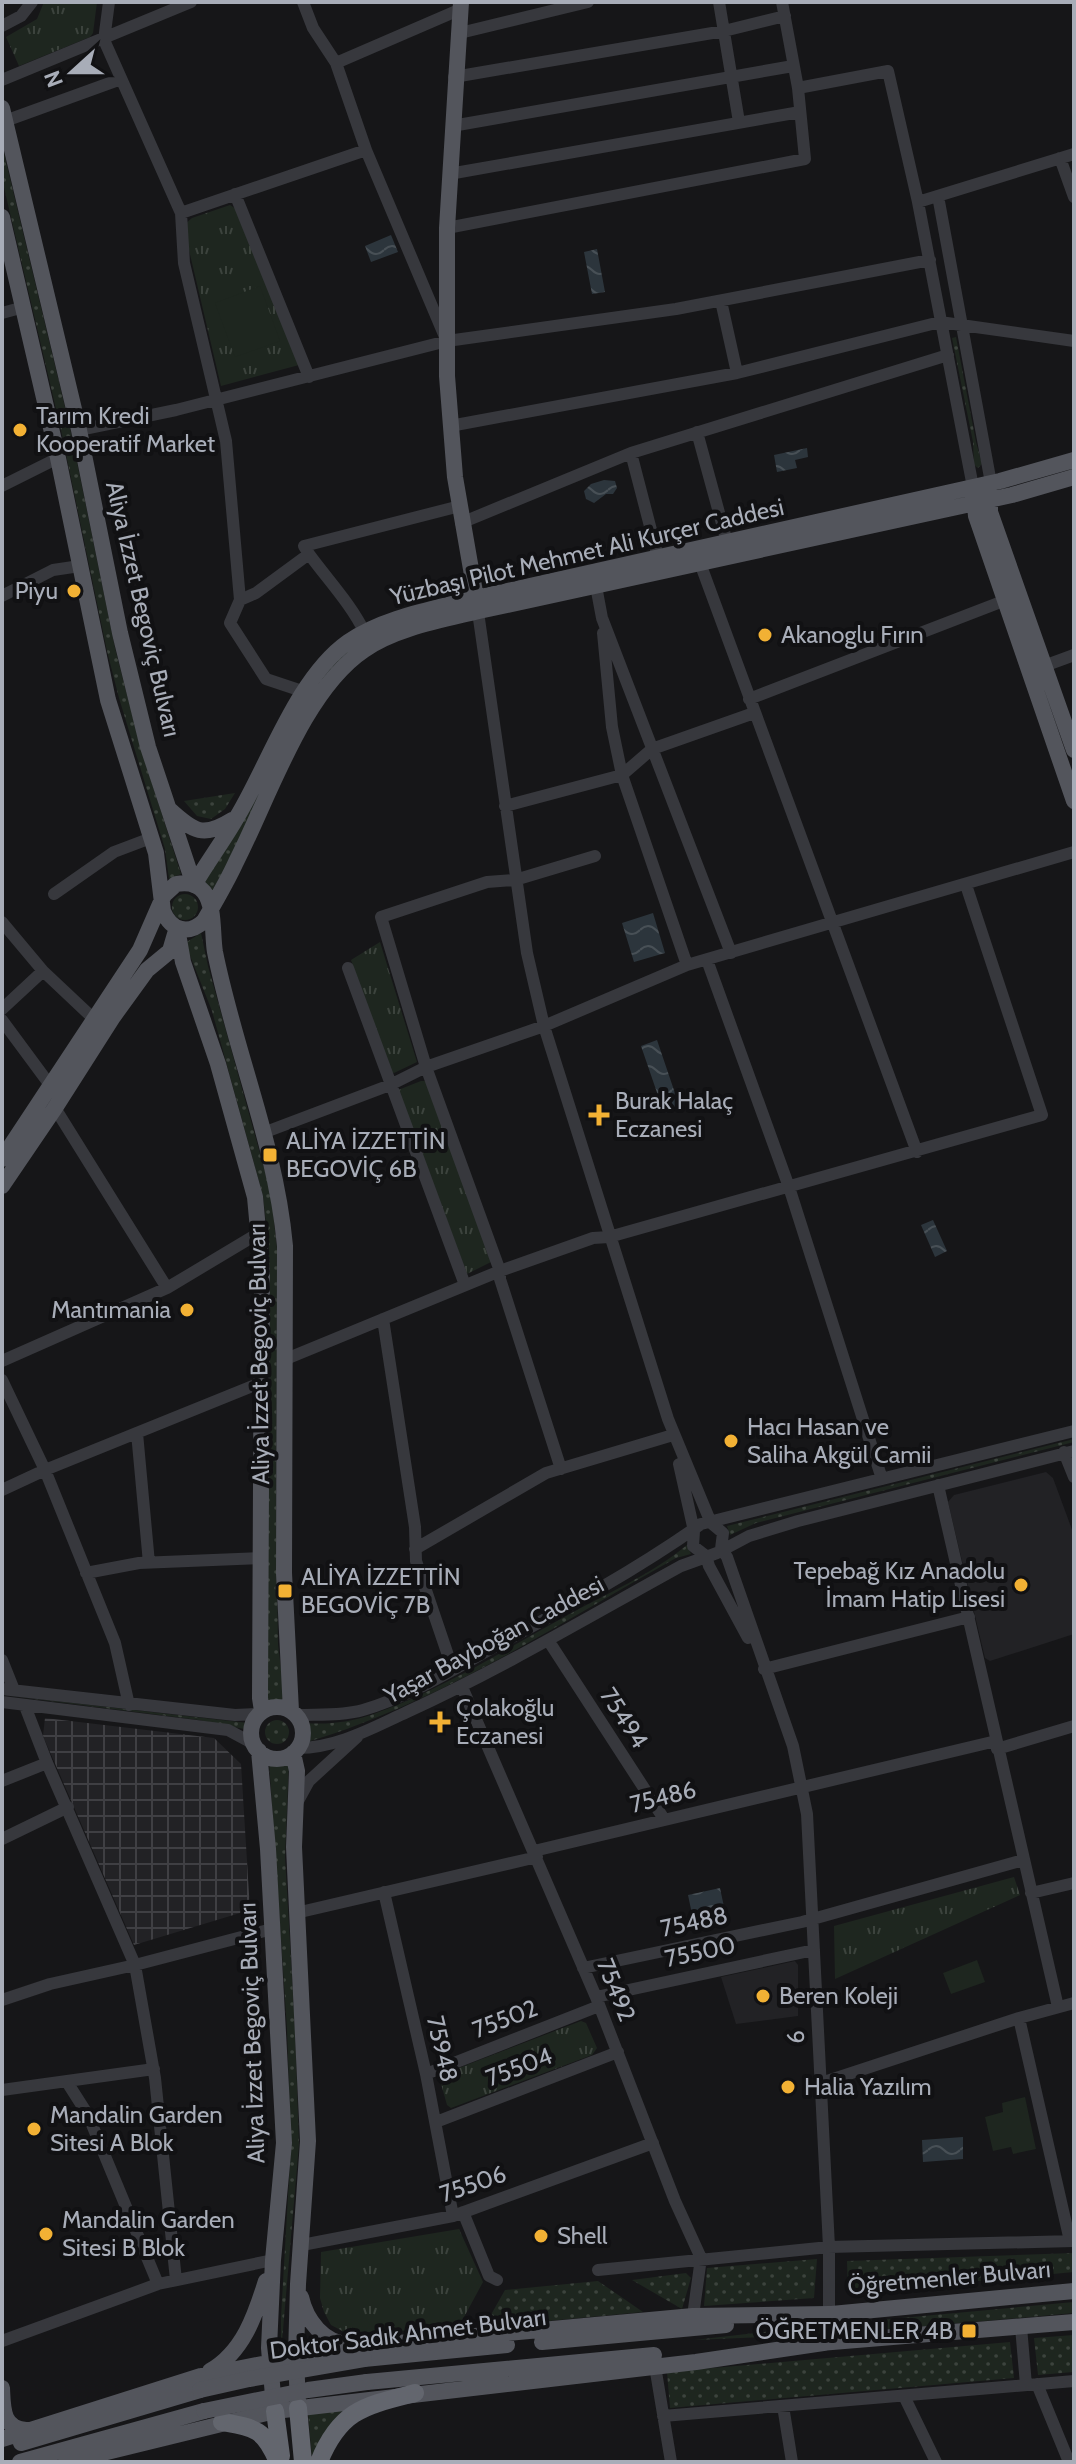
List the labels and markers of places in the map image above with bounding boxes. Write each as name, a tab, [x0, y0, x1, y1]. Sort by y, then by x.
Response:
place label: Tarım Kredi Kooperatif Market	[36, 401, 215, 458]
marker: Tarım Kredi Kooperatif Market	[11, 421, 29, 439]
place label: Piyu	[15, 576, 58, 605]
marker: Piyu	[65, 582, 83, 600]
place label: Akanoglu Fırın	[781, 620, 924, 649]
marker: Akanoglu Fırın	[756, 626, 774, 644]
place label: Burak Halaç Eczanesi	[615, 1086, 733, 1143]
marker: Burak Halaç Eczanesi	[590, 1106, 608, 1124]
place label: ALİYA İZZETTİN BEGOVİÇ 6B	[286, 1126, 446, 1183]
marker: ALİYA İZZETTİN BEGOVİÇ 6B	[261, 1146, 279, 1164]
place label: Mantımania	[51, 1295, 171, 1324]
marker: Mantımania	[178, 1301, 196, 1319]
place label: Hacı Hasan ve Saliha Akgül Camii	[747, 1412, 931, 1469]
marker: Hacı Hasan ve Saliha Akgül Camii	[722, 1432, 740, 1450]
place label: Tepebağ Kız Anadolu İmam Hatip Lisesi	[794, 1556, 1005, 1613]
place label: ALİYA İZZETTİN BEGOVİÇ 7B	[301, 1562, 461, 1619]
marker: Tepebağ Kız Anadolu İmam Hatip Lisesi	[1012, 1576, 1030, 1594]
marker: ALİYA İZZETTİN BEGOVİÇ 7B	[276, 1582, 294, 1600]
place label: Çolakoğlu Eczanesi	[456, 1693, 554, 1750]
marker: Çolakoğlu Eczanesi	[431, 1713, 449, 1731]
place label: Beren Koleji	[779, 1981, 898, 2010]
marker: Beren Koleji	[754, 1987, 772, 2005]
place label: Halia Yazılım	[804, 2072, 932, 2101]
marker: Halia Yazılım	[779, 2078, 797, 2096]
place label: Mandalin Garden Sitesi A Blok	[50, 2100, 223, 2157]
marker: Mandalin Garden Sitesi A Blok	[25, 2120, 43, 2138]
place label: Mandalin Garden Sitesi B Blok	[62, 2205, 235, 2262]
place label: Shell	[557, 2221, 608, 2250]
marker: Mandalin Garden Sitesi B Blok	[37, 2225, 55, 2243]
marker: Shell	[532, 2227, 550, 2245]
place label: ÖĞRETMENLER 4B	[756, 2316, 953, 2345]
marker: ÖĞRETMENLER 4B	[960, 2322, 978, 2340]

